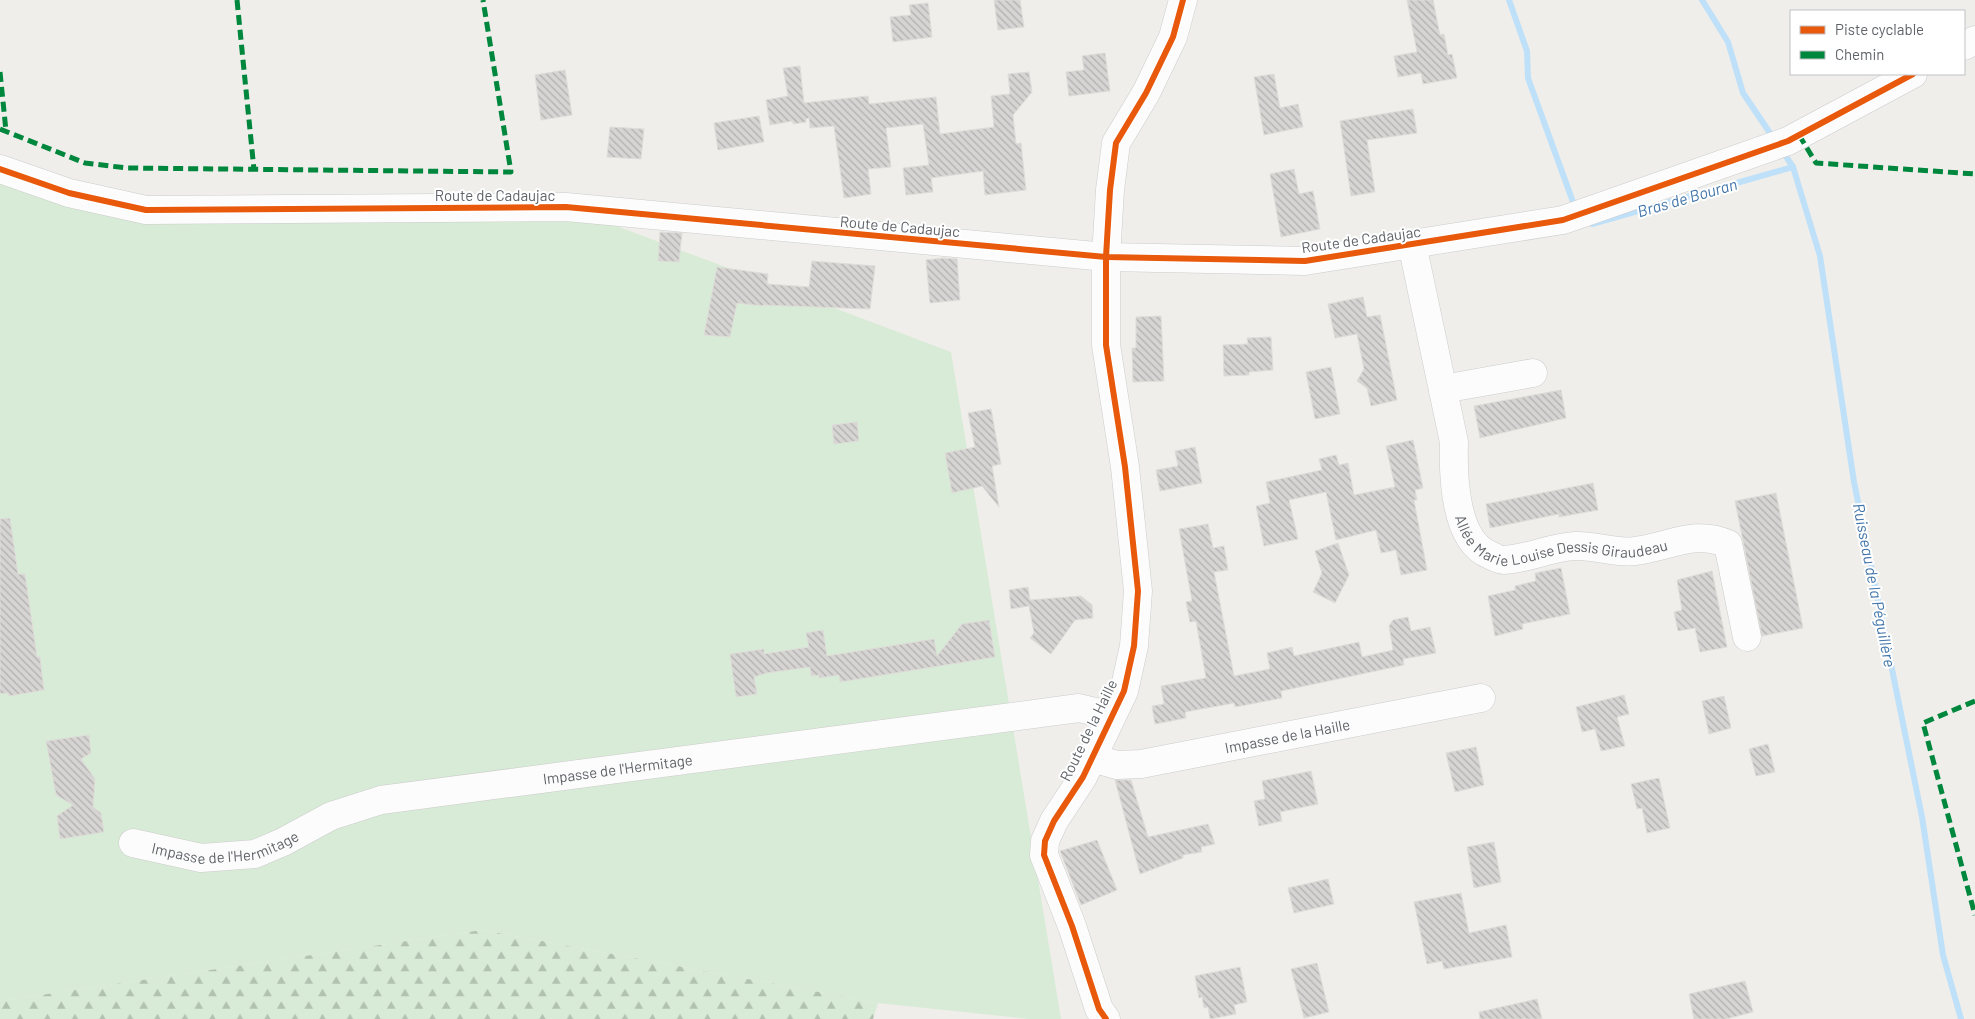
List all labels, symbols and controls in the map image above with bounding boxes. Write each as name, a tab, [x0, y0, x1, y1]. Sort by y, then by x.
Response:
legend	[1790, 10, 1965, 75]
text: Piste cyclable	[1835, 20, 1924, 38]
text: Chemin	[1835, 45, 1884, 63]
water label: Bras de Bouran	[1635, 174, 1739, 220]
street label: Route de Cadaujac	[435, 186, 555, 204]
street label: Route de Cadaujac	[839, 212, 961, 240]
street label: Route de Cadaujac	[1300, 222, 1422, 256]
water label: Ruisseau de la Péguillère	[1850, 501, 1900, 669]
street label: Allée Marie Louise Dessis Giraudeau	[1452, 512, 1669, 569]
street label: Route de la Haille	[1056, 676, 1120, 784]
street label: Impasse de la Haille	[1223, 715, 1351, 757]
street label: Impasse de l'Hermitage	[542, 750, 694, 788]
street label: Impasse de l'Hermitage	[150, 826, 302, 867]

